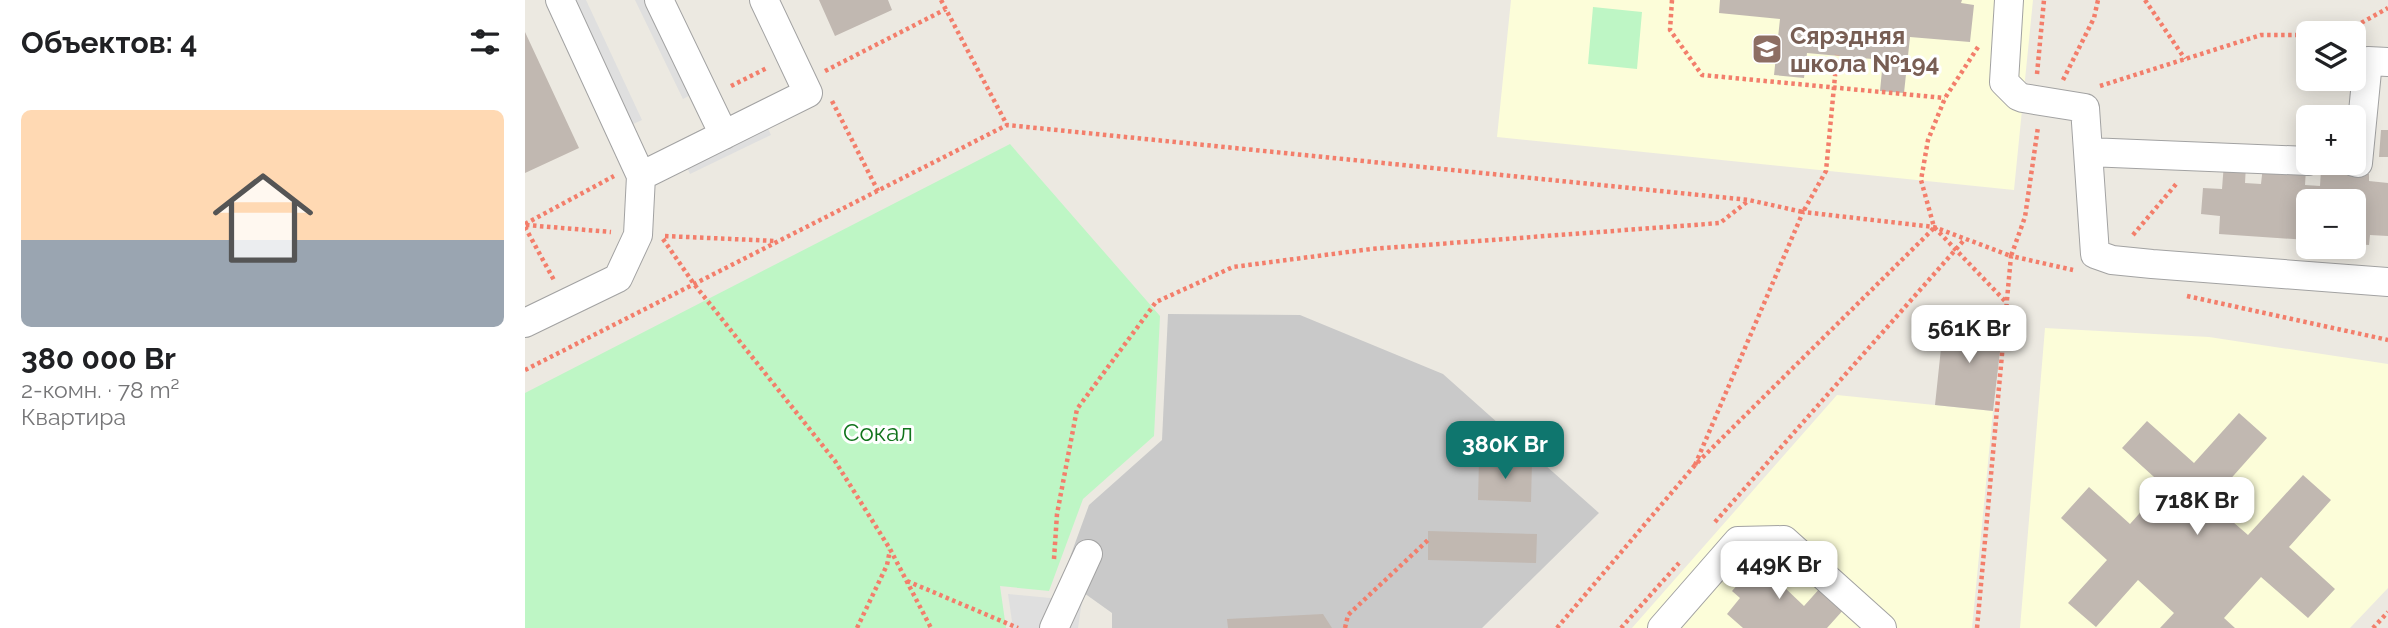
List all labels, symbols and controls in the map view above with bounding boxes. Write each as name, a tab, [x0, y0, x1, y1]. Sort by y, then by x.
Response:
place label: Сярэдняя школа №194	[1790, 21, 1939, 78]
map controls	[2296, 21, 2366, 259]
button: layers	[2296, 21, 2366, 91]
icon: filters	[466, 23, 504, 61]
text: Объектов: 4	[21, 25, 197, 60]
school or university icon: Сярэдняя школа №194	[1750, 32, 1784, 66]
button: +	[2296, 105, 2366, 175]
icon: home	[200, 155, 326, 281]
button: −	[2296, 189, 2366, 259]
pin: 561K Br	[1904, 306, 2034, 365]
text: 561K Br	[1927, 314, 2011, 341]
text: 380 000 Br	[21, 341, 176, 376]
text: 2-комн. · 78 m²	[21, 376, 180, 403]
text: Квартира	[21, 403, 126, 430]
park label: Сокал	[843, 418, 913, 447]
pin: 380K Br	[1440, 421, 1570, 481]
text: 380K Br	[1462, 430, 1548, 457]
pin: 718K Br	[2132, 477, 2262, 537]
text: 718K Br	[2155, 486, 2239, 513]
pin: 449K Br	[1714, 542, 1844, 601]
text: 449K Br	[1737, 550, 1822, 577]

